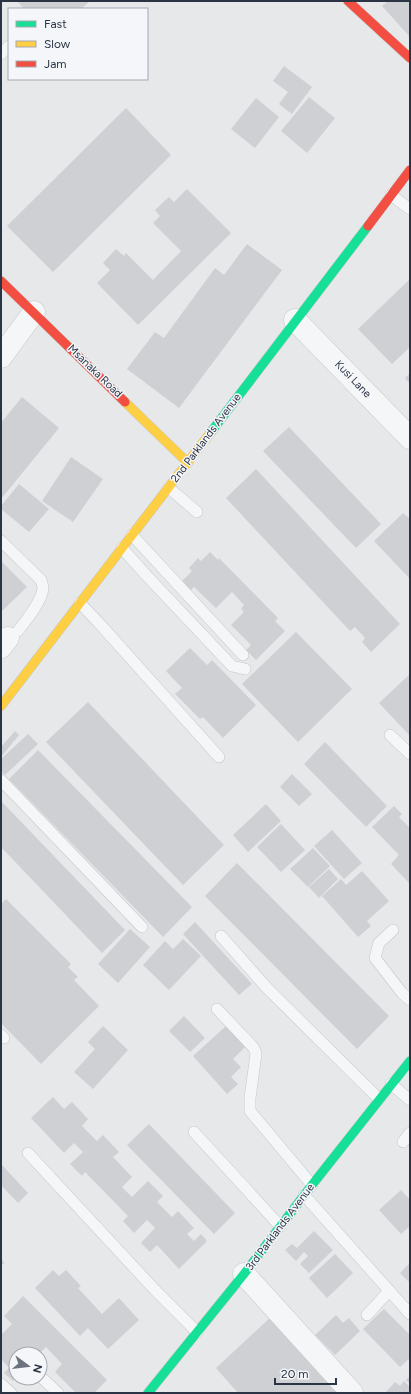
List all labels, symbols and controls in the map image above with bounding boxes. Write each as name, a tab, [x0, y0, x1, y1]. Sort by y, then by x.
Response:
legend	[8, 8, 148, 80]
text: Fast	[44, 17, 67, 31]
text: Slow	[44, 37, 71, 51]
text: Jam	[44, 57, 67, 71]
street label: Msanaka Road	[65, 342, 125, 400]
street label: Kusi Lane	[332, 358, 374, 400]
street label: 2nd Parklands Avenue	[168, 391, 244, 485]
street label: 3rd Parklands Avenue	[243, 1181, 317, 1273]
north arrow	[8, 1346, 48, 1386]
scale bar	[275, 1360, 336, 1386]
text: N	[30, 1363, 45, 1374]
text: 20 m	[281, 1367, 309, 1381]

